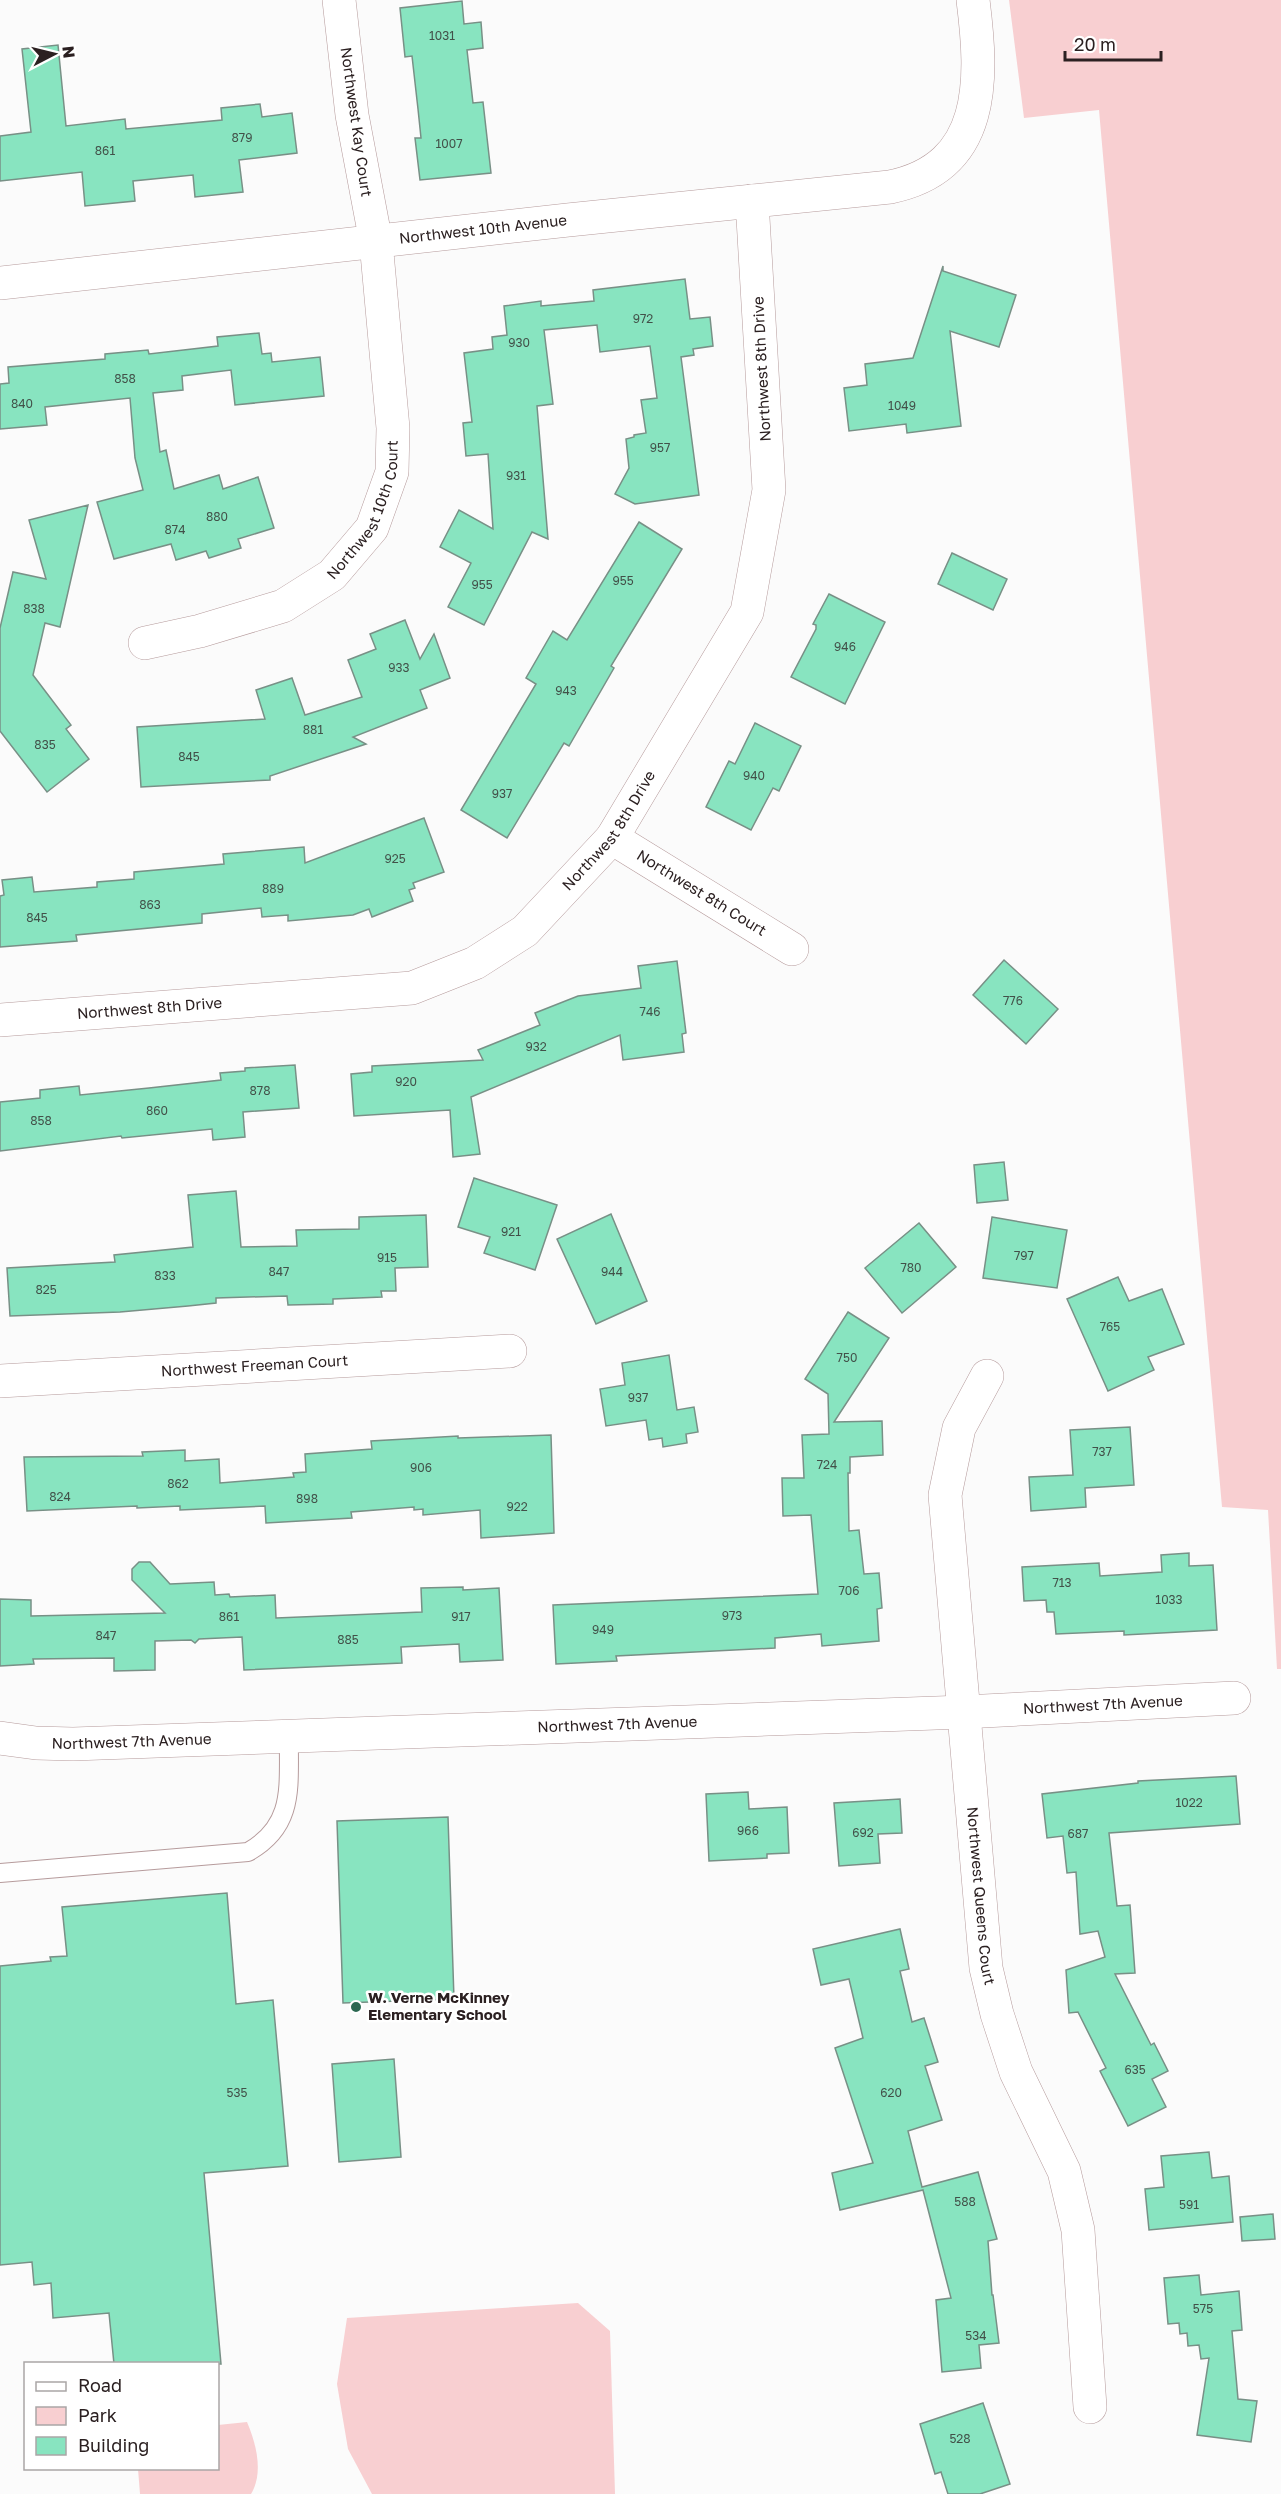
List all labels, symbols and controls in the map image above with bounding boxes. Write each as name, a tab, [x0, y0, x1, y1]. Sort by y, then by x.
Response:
north arrow	[24, 24, 84, 84]
scale bar	[1065, 24, 1161, 62]
house number: 1031	[429, 28, 455, 43]
text: 20 m	[1074, 33, 1116, 55]
text: N	[58, 45, 80, 59]
street label: Northwest Kay Court	[338, 46, 376, 198]
house number: 879	[232, 130, 252, 145]
house number: 1007	[435, 136, 463, 151]
house number: 861	[95, 143, 115, 158]
street label: Northwest 10th Avenue	[398, 210, 568, 247]
street label: Northwest 8th Drive	[748, 296, 774, 442]
house number: 972	[633, 311, 653, 326]
house number: 930	[508, 335, 530, 350]
house number: 858	[114, 371, 136, 386]
house number: 840	[11, 396, 33, 411]
house number: 1049	[888, 398, 916, 413]
street label: Northwest 10th Court	[322, 440, 401, 583]
house number: 957	[650, 440, 670, 455]
house number: 931	[506, 468, 526, 483]
house number: 880	[206, 509, 228, 524]
house number: 874	[164, 522, 186, 537]
house number: 955	[612, 573, 634, 588]
house number: 955	[471, 577, 493, 592]
house number: 838	[23, 601, 45, 616]
house number: 946	[834, 639, 856, 654]
house number: 933	[388, 660, 410, 675]
house number: 943	[555, 683, 577, 698]
house number: 881	[303, 722, 323, 737]
house number: 835	[34, 737, 56, 752]
house number: 845	[178, 749, 200, 764]
street label: Northwest 8th Drive	[558, 766, 659, 893]
house number: 940	[743, 768, 765, 783]
house number: 937	[492, 786, 512, 801]
street label: Northwest 8th Court	[634, 846, 770, 939]
house number: 925	[384, 851, 406, 866]
house number: 889	[262, 881, 284, 896]
house number: 863	[139, 897, 161, 912]
house number: 845	[26, 910, 48, 925]
street label: Northwest 8th Drive	[76, 993, 223, 1022]
house number: 776	[1003, 993, 1023, 1008]
house number: 746	[640, 1004, 660, 1019]
house number: 932	[525, 1039, 547, 1054]
house number: 920	[395, 1074, 417, 1089]
house number: 878	[249, 1083, 271, 1098]
house number: 860	[146, 1103, 168, 1118]
house number: 858	[30, 1113, 52, 1128]
house number: 921	[501, 1224, 521, 1239]
house number: 797	[1014, 1248, 1034, 1263]
house number: 915	[377, 1250, 397, 1265]
house number: 780	[900, 1260, 922, 1275]
house number: 847	[268, 1264, 290, 1279]
house number: 944	[601, 1264, 623, 1279]
house number: 833	[154, 1268, 176, 1283]
house number: 825	[35, 1282, 57, 1297]
house number: 765	[1100, 1319, 1120, 1334]
house number: 750	[837, 1350, 857, 1365]
street label: Northwest Freeman Court	[160, 1351, 349, 1380]
house number: 937	[628, 1390, 648, 1405]
house number: 737	[1092, 1444, 1112, 1459]
house number: 724	[817, 1457, 837, 1472]
house number: 906	[410, 1460, 432, 1475]
house number: 862	[167, 1476, 189, 1491]
house number: 824	[49, 1489, 71, 1504]
house number: 898	[296, 1491, 318, 1506]
house number: 922	[506, 1499, 528, 1514]
house number: 713	[1052, 1575, 1072, 1590]
house number: 706	[838, 1583, 860, 1598]
house number: 1033	[1155, 1592, 1183, 1607]
house number: 973	[722, 1608, 742, 1623]
house number: 861	[219, 1609, 239, 1624]
house number: 917	[451, 1609, 471, 1624]
house number: 949	[592, 1622, 614, 1637]
house number: 847	[95, 1628, 117, 1643]
house number: 885	[337, 1632, 359, 1647]
street label: Northwest 7th Avenue	[1022, 1691, 1184, 1717]
street label: Northwest 7th Avenue	[537, 1712, 698, 1735]
street label: Northwest 7th Avenue	[51, 1729, 212, 1752]
house number: 1022	[1175, 1795, 1203, 1810]
street label: Northwest Queens Court	[964, 1806, 1000, 1987]
house number: 966	[737, 1823, 759, 1838]
house number: 692	[852, 1825, 874, 1840]
house number: 687	[1068, 1826, 1088, 1841]
place label: W. Verne McKinney Elementary School	[368, 1988, 510, 2023]
marker: W. Verne McKinney Elementary School	[349, 2000, 363, 2014]
house number: 635	[1124, 2062, 1146, 2077]
house number: 535	[227, 2085, 248, 2100]
house number: 620	[880, 2085, 902, 2100]
house number: 588	[954, 2194, 976, 2209]
house number: 591	[1179, 2197, 1199, 2212]
house number: 575	[1193, 2301, 1213, 2316]
house number: 534	[965, 2328, 987, 2343]
legend	[24, 2362, 219, 2470]
text: Road	[78, 2374, 122, 2396]
text: Park	[78, 2404, 117, 2426]
house number: 528	[949, 2431, 971, 2446]
text: Building	[78, 2434, 149, 2456]

